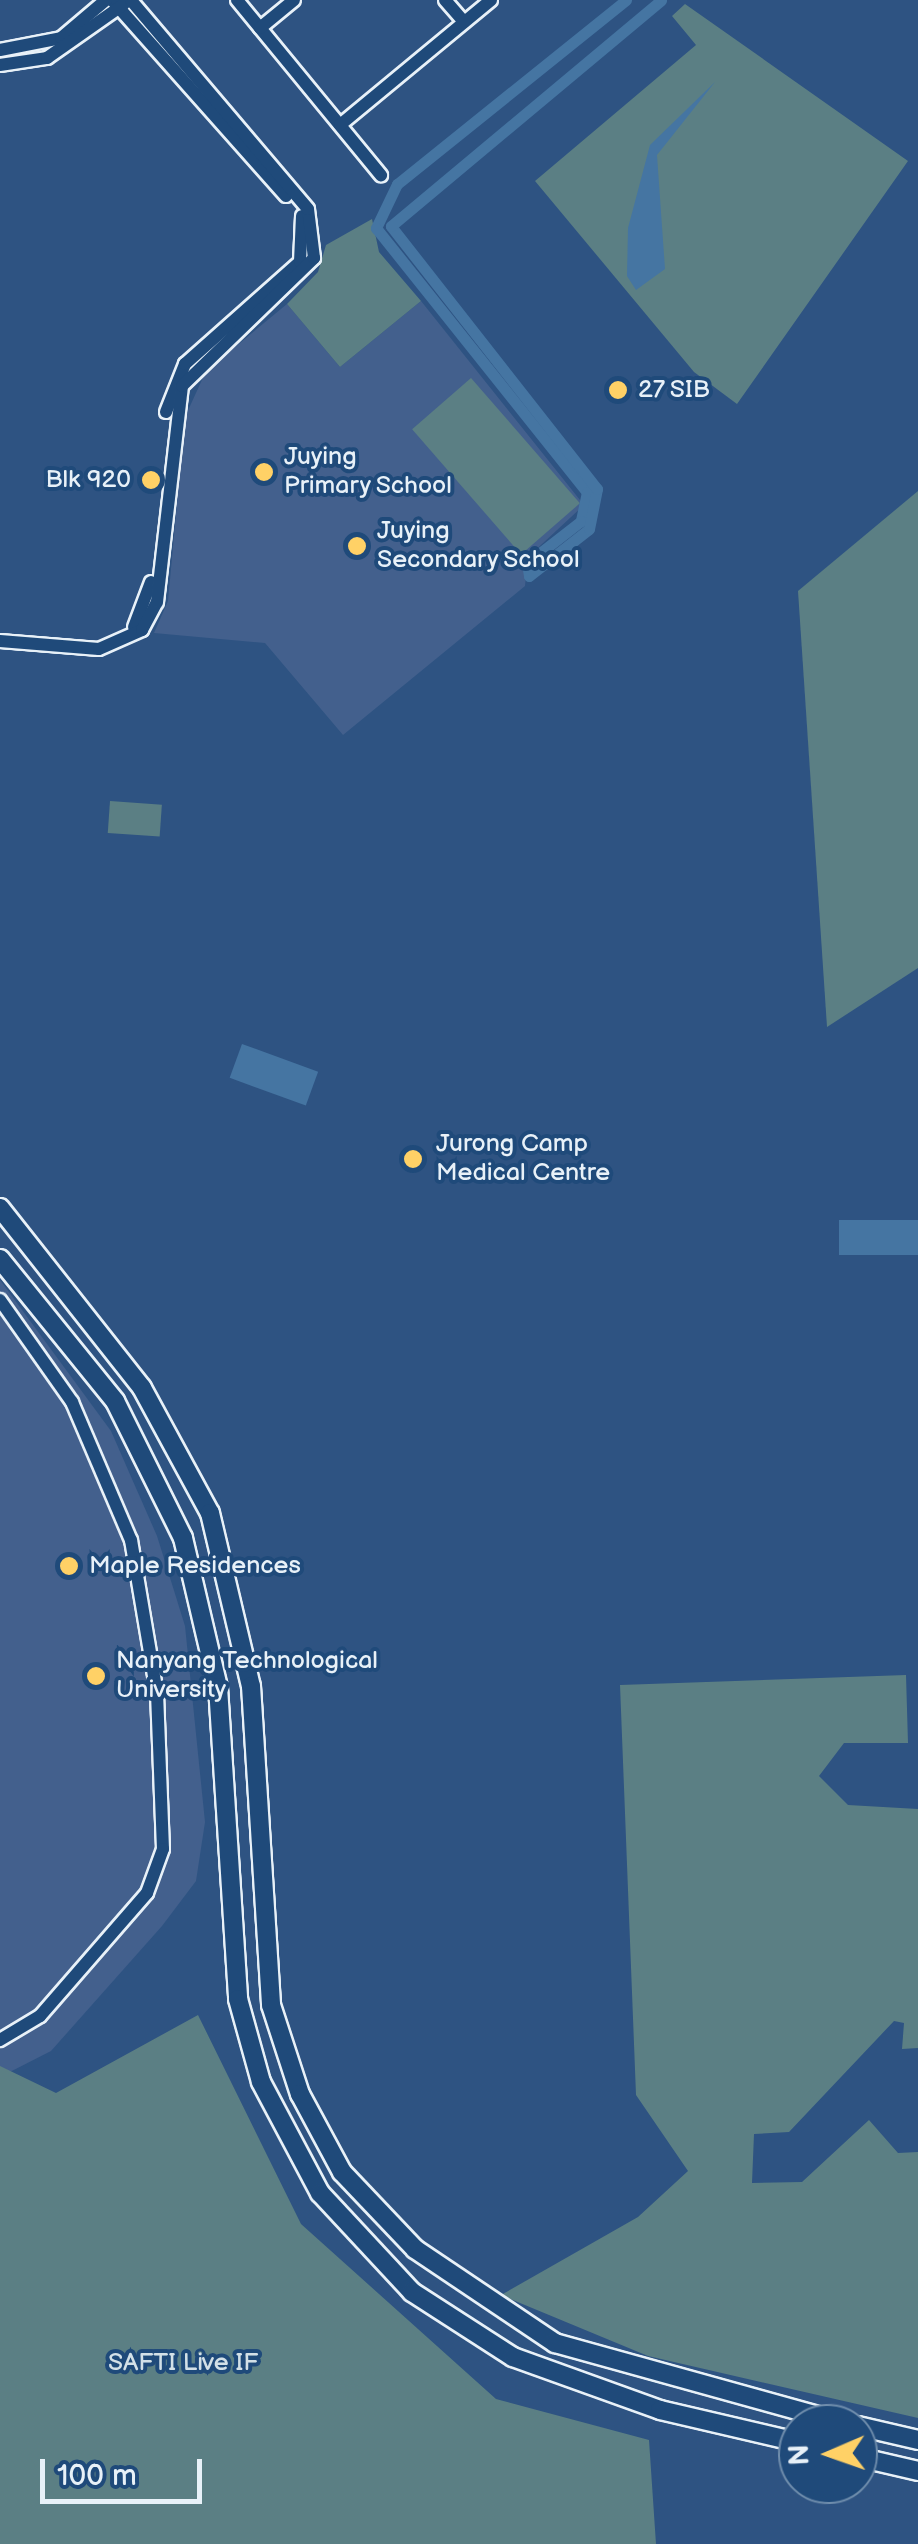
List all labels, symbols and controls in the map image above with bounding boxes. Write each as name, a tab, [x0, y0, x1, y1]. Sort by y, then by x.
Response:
place label: 27 SIB	[638, 375, 712, 405]
marker: 27 SIB	[607, 379, 629, 401]
place label: Juying Primary School	[284, 443, 454, 502]
marker: Juying Primary School	[253, 461, 275, 483]
place label: Blk 920	[45, 465, 131, 495]
marker: Blk 920	[140, 469, 162, 491]
place label: Juying Secondary School	[377, 517, 582, 576]
marker: Juying Secondary School	[346, 535, 368, 557]
place label: Jurong Camp Medical Centre	[436, 1130, 610, 1189]
marker: Jurong Camp Medical Centre	[400, 1146, 426, 1172]
place label: Maple Residences	[89, 1551, 301, 1581]
marker: Maple Residences	[58, 1555, 80, 1577]
place label: Nanyang Technological University	[116, 1647, 379, 1706]
marker: Nanyang Technological University	[85, 1665, 107, 1687]
park label: SAFTI Live IF	[108, 2348, 258, 2378]
north arrow	[778, 2404, 878, 2504]
scale bar	[45, 2439, 208, 2501]
text: N	[783, 2444, 816, 2466]
text: 100 m	[57, 2458, 137, 2494]

